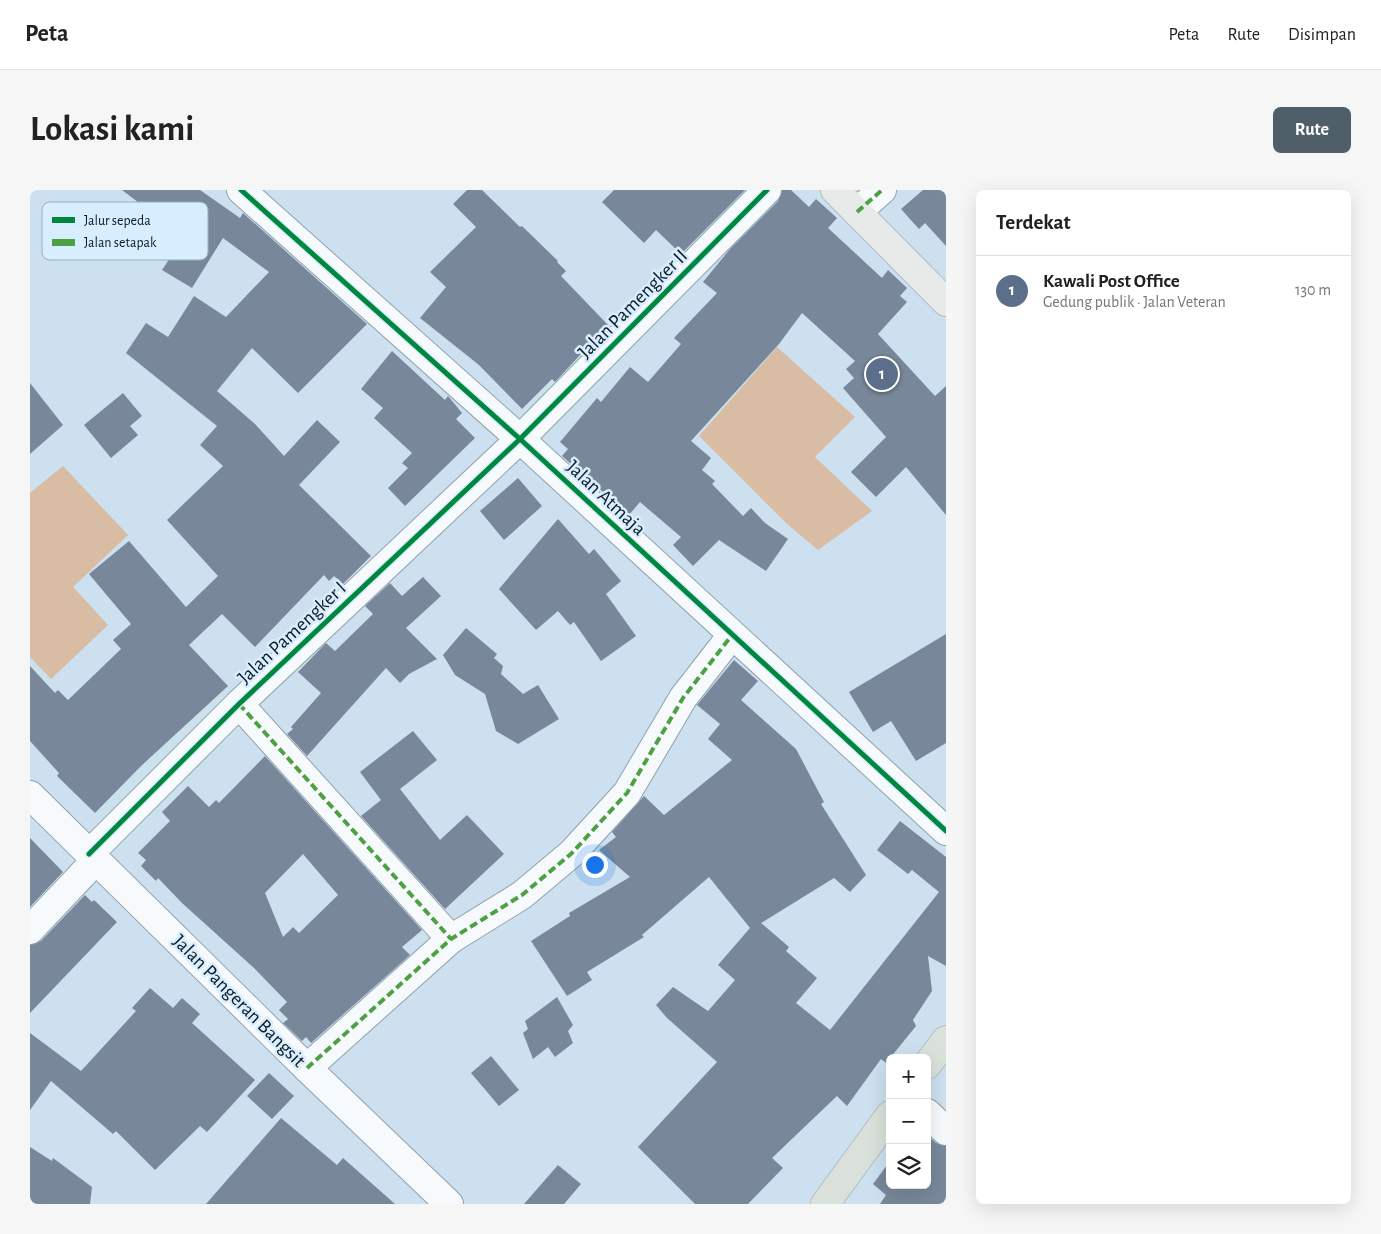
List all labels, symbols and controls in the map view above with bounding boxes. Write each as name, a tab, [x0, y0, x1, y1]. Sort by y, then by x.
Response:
text: Peta	[25, 22, 69, 46]
text: Peta	[1168, 26, 1199, 44]
text: Rute	[1227, 26, 1260, 44]
text: Disimpan	[1288, 26, 1356, 44]
button: Rute	[1273, 107, 1351, 153]
text: Lokasi kami	[30, 112, 194, 147]
legend	[42, 202, 208, 260]
text: Terdekat	[996, 212, 1071, 233]
text: Jalur sepeda	[84, 214, 151, 228]
text: Jalan setapak	[84, 236, 157, 250]
street label: Jalan Pamengker II	[575, 246, 691, 362]
text: Kawali Post Office	[1043, 272, 1180, 291]
text: 1	[1009, 282, 1015, 298]
text: 130 m	[1295, 282, 1331, 298]
text: Gedung publik · Jalan Veteran	[1043, 294, 1226, 310]
pin: 1	[866, 355, 898, 393]
street label: Jalan Atmaja	[563, 457, 649, 539]
street label: Jalan Pamengker I	[234, 578, 350, 688]
your location	[582, 852, 608, 878]
street label: Jalan Pangeran Bangsit	[169, 931, 310, 1072]
map controls	[886, 1054, 931, 1189]
button: +	[886, 1054, 931, 1099]
button: −	[886, 1099, 931, 1144]
button: layers	[886, 1144, 931, 1189]

